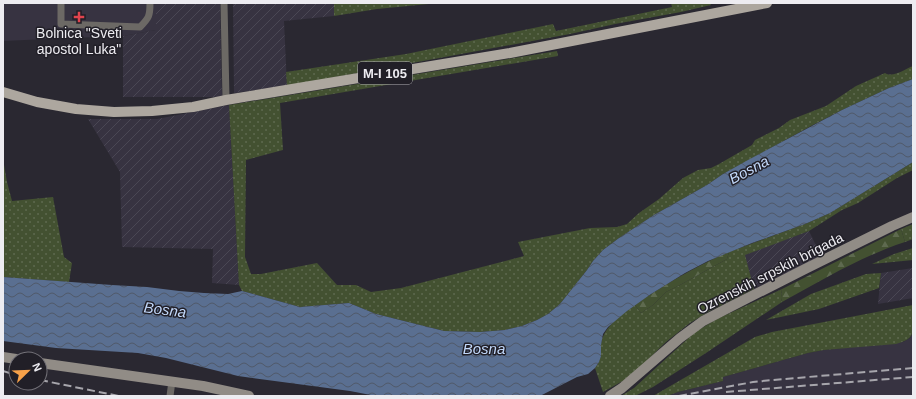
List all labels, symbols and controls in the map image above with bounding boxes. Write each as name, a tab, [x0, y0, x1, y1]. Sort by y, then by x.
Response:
marker: Bolnica "Sveti apostol Luka"	[73, 11, 85, 23]
place label: Bolnica "Sveti apostol Luka"	[36, 25, 122, 57]
road number: M-I 105	[358, 62, 412, 84]
water label: Bosna	[726, 152, 772, 187]
street label: Ozrenskih srpskih brigada	[694, 229, 846, 317]
water label: Bosna	[143, 298, 187, 321]
water label: Bosna	[463, 340, 505, 357]
north arrow	[8, 351, 48, 391]
text: N	[30, 361, 44, 373]

